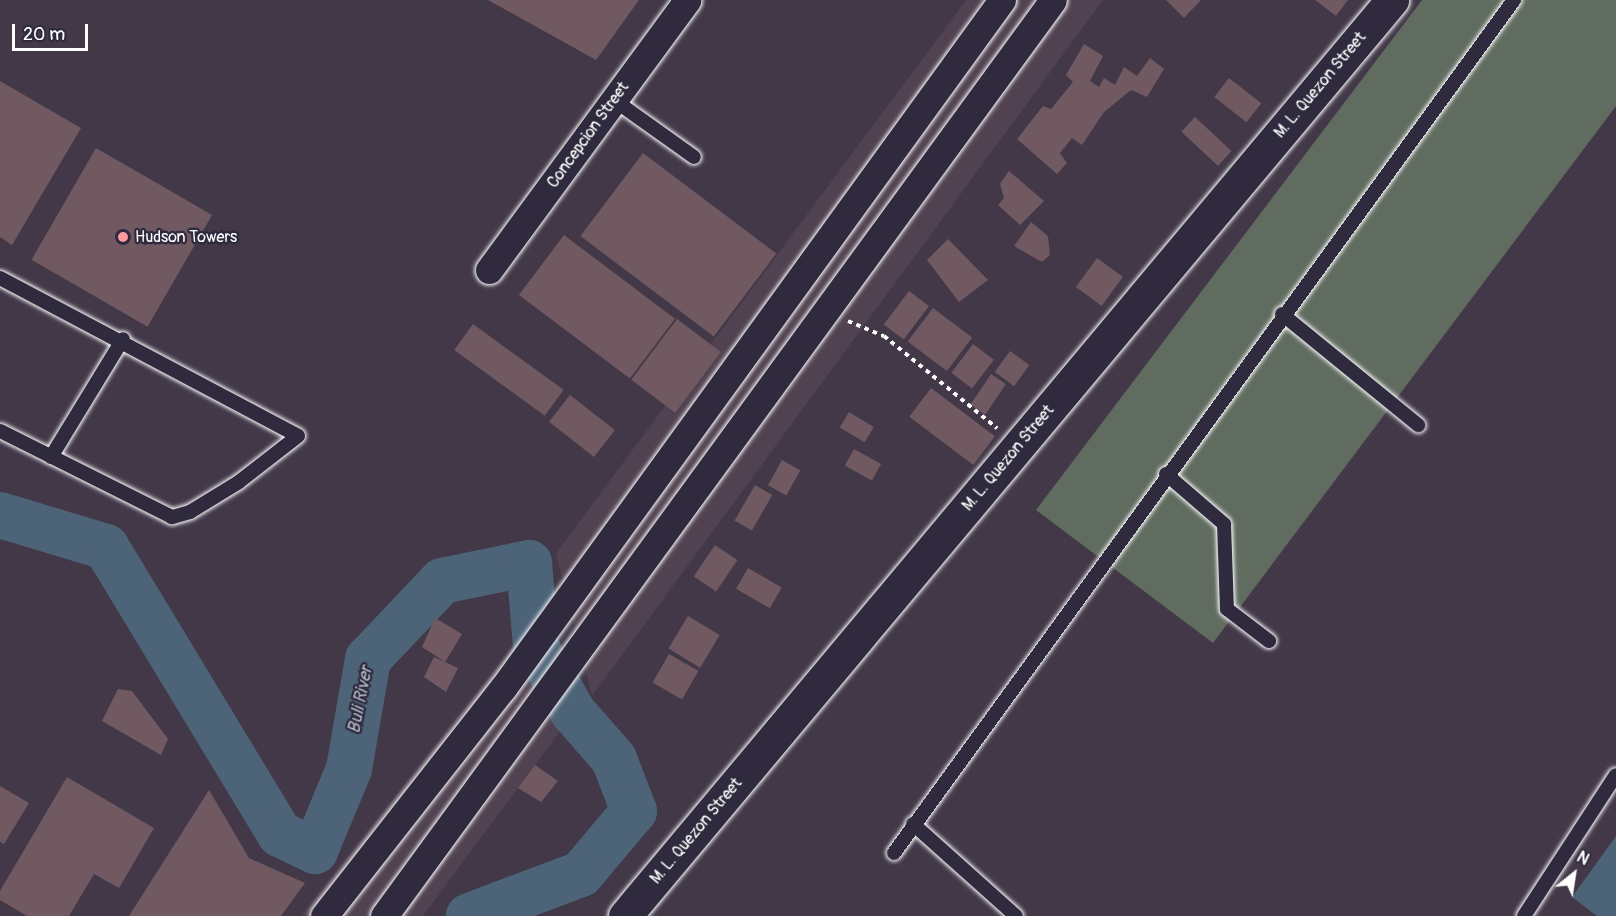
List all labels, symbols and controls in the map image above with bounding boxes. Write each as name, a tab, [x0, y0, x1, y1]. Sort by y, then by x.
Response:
scale bar	[15, 12, 92, 50]
text: 20 m	[23, 23, 65, 46]
street label: M. L. Quezon Street	[1270, 28, 1370, 142]
street label: Concepcion Street	[543, 78, 633, 192]
place label: Hudson Towers	[135, 227, 237, 247]
marker: Hudson Towers	[116, 230, 130, 244]
street label: M. L. Quezon Street	[958, 401, 1058, 515]
water label: Buli River	[344, 664, 378, 736]
street label: M. L. Quezon Street	[646, 774, 746, 888]
north arrow	[1544, 844, 1604, 904]
text: N	[1573, 847, 1593, 870]

